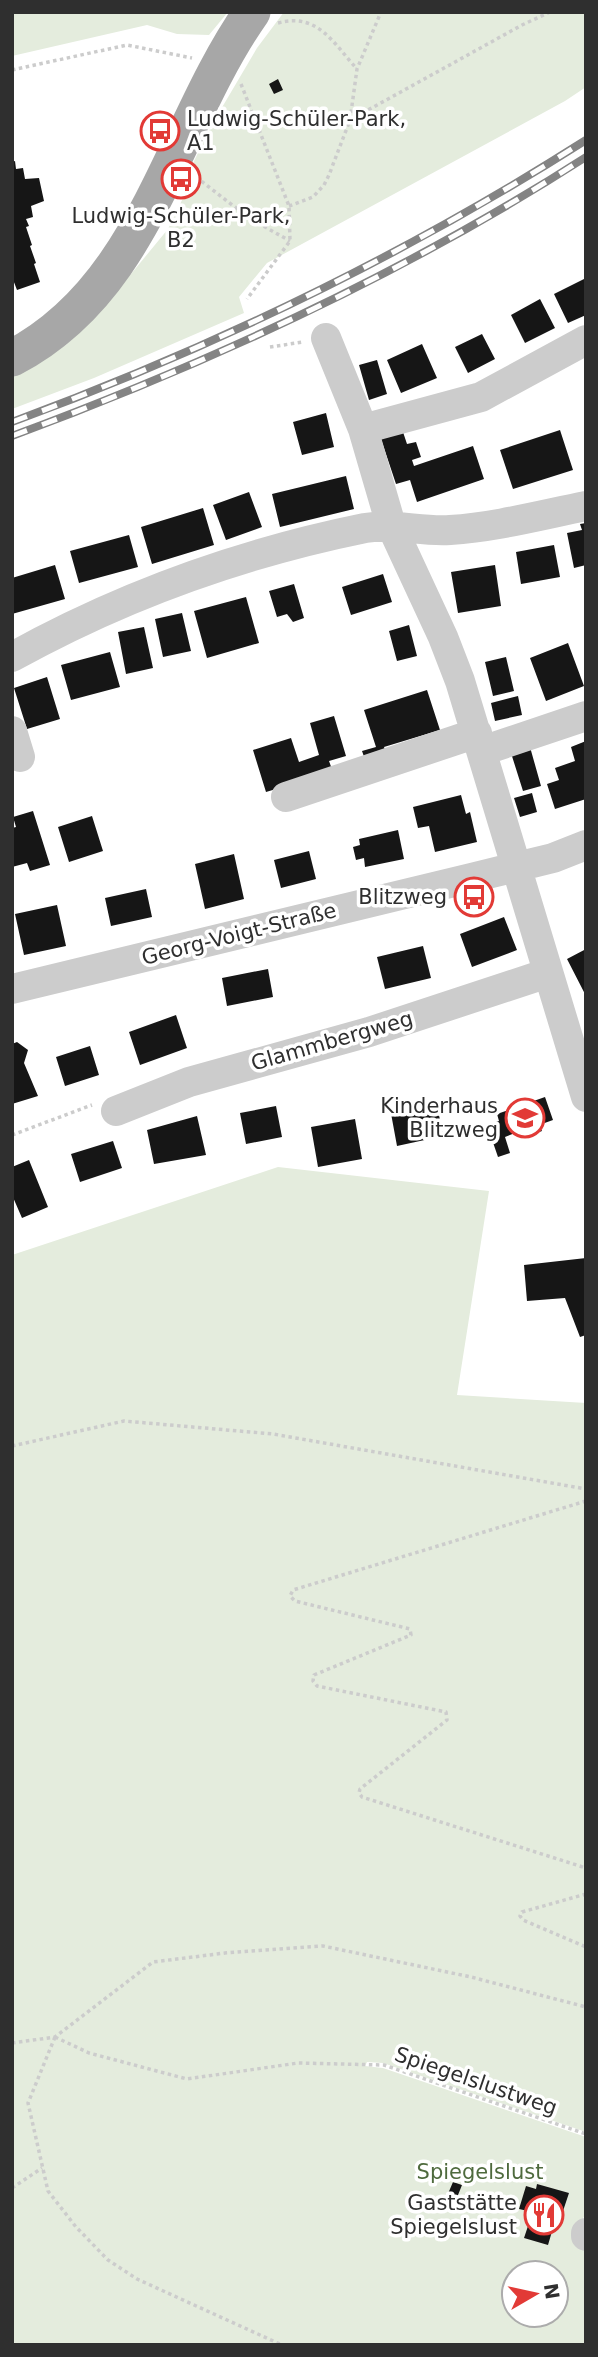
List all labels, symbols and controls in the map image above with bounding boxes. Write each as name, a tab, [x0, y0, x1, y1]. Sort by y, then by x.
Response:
place label: Ludwig-Schüler-Park, A1	[187, 107, 406, 155]
bus stop icon: Ludwig-Schüler-Park, A1	[139, 110, 181, 152]
bus stop icon: Ludwig-Schüler-Park, B2	[160, 158, 202, 200]
place label: Ludwig-Schüler-Park, B2	[71, 204, 291, 252]
bus stop icon: Blitzweg	[453, 876, 495, 918]
place label: Blitzweg	[358, 885, 447, 909]
street label: Georg-Voigt-Straße	[139, 898, 339, 970]
street label: Glammbergweg	[248, 1006, 416, 1076]
place label: Kinderhaus Blitzweg	[380, 1094, 498, 1142]
school or university icon: Kinderhaus Blitzweg	[504, 1097, 546, 1139]
street label: Spiegelslustweg	[392, 2042, 560, 2120]
park label: Spiegelslust	[417, 2160, 543, 2184]
place label: Gaststätte Spiegelslust	[390, 2191, 517, 2239]
restaurant icon: Gaststätte Spiegelslust	[523, 2194, 565, 2236]
north arrow	[500, 2259, 570, 2329]
text: N	[540, 2282, 564, 2301]

